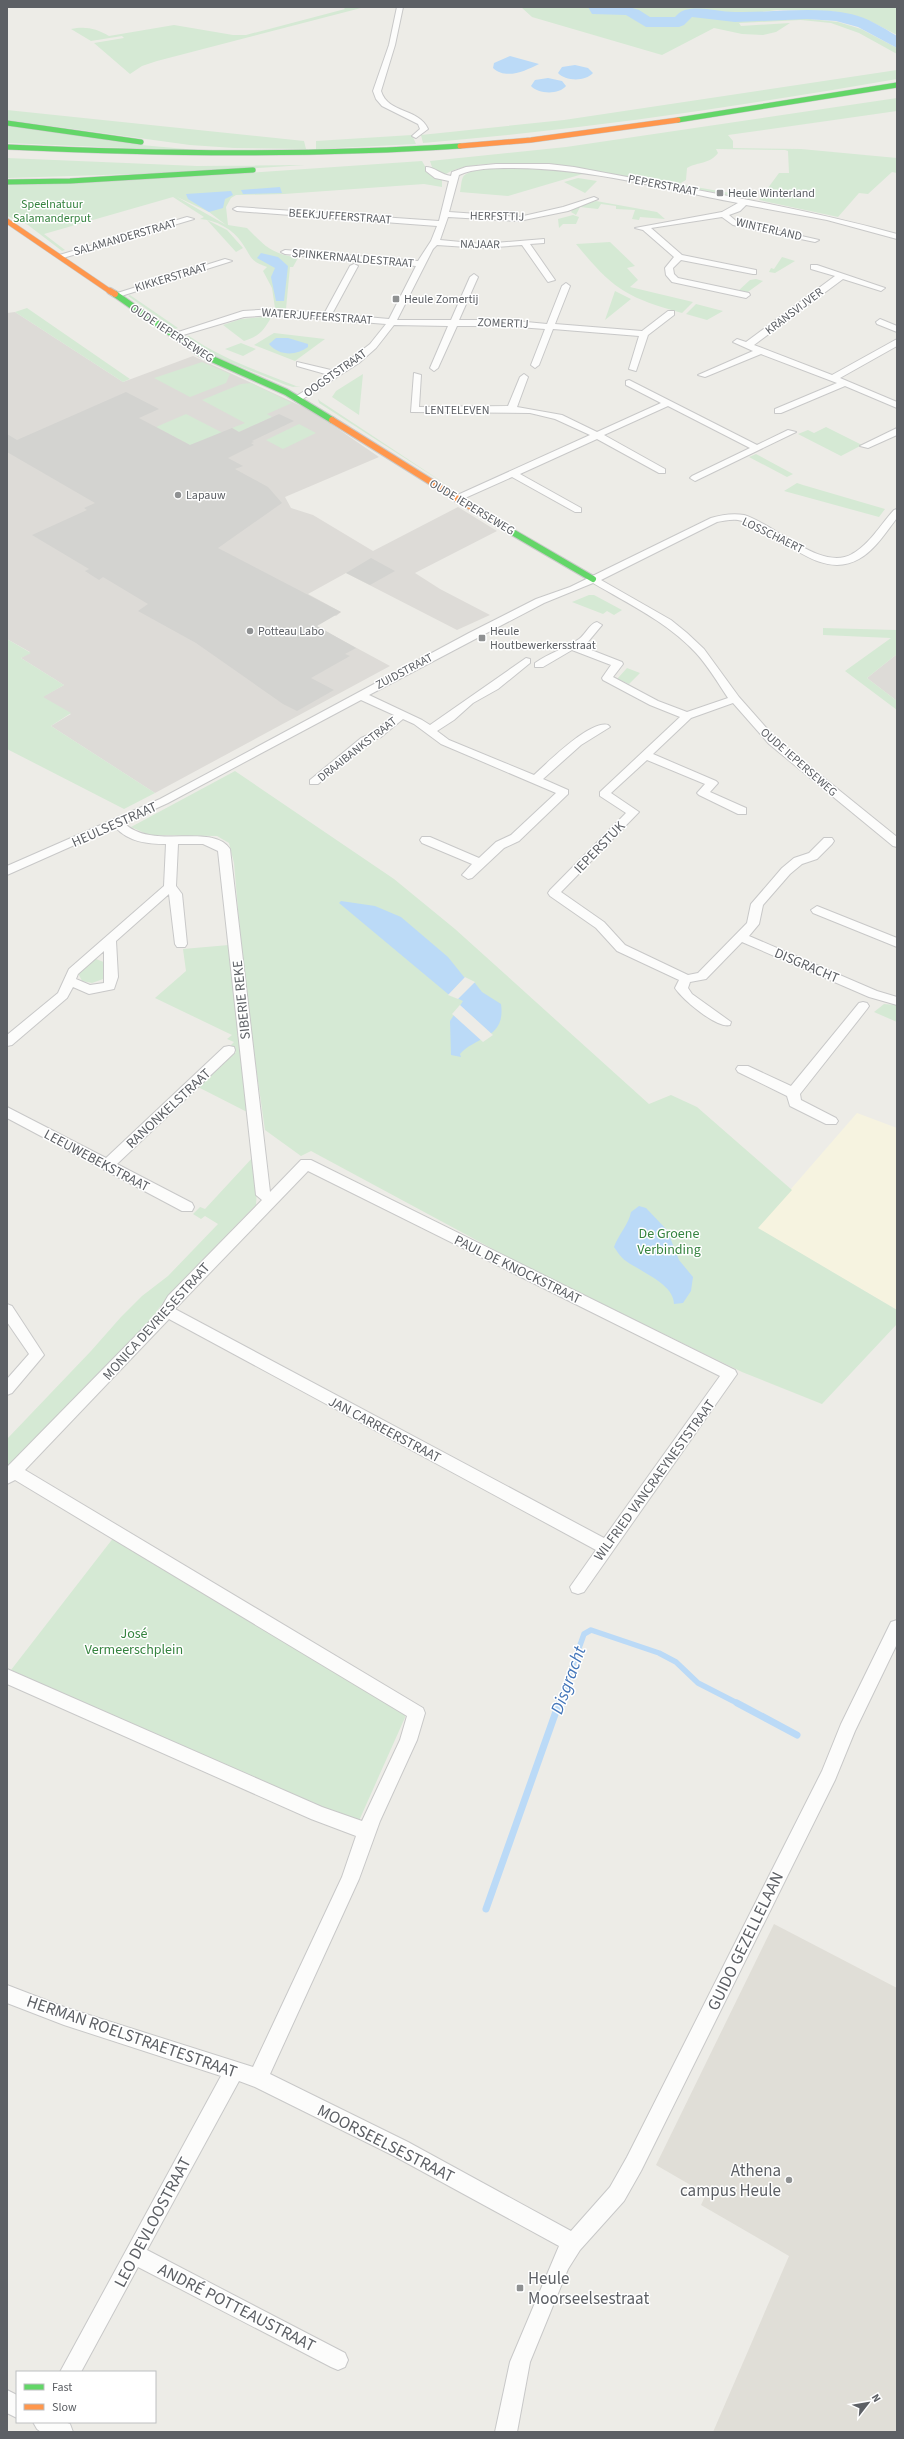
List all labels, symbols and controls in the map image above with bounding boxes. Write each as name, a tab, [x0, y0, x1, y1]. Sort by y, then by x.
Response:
street label: PEPERSTRAAT	[626, 170, 700, 201]
place label: Heule Winterland	[728, 185, 815, 202]
marker: Heule Winterland	[715, 188, 725, 198]
park label: Speelnatuur Salamanderput	[13, 196, 91, 227]
street label: BEEKJUFFERSTRAAT	[288, 204, 393, 229]
street label: HERFSTTIJ	[470, 208, 524, 225]
street label: SALAMANDERSTRAAT	[71, 214, 179, 260]
street label: WINTERLAND	[734, 214, 804, 245]
street label: NAJAAR	[460, 236, 500, 253]
street label: SPINKERNAALDESTRAAT	[291, 245, 415, 272]
street label: KIKKERSTRAAT	[133, 258, 210, 297]
street label: KRANSVIJVER	[762, 284, 827, 339]
place label: Heule Zomertij	[404, 291, 479, 308]
marker: Heule Zomertij	[391, 294, 401, 304]
street label: OUDE IEPERSEWEG	[126, 300, 217, 367]
street label: WATERJUFFERSTRAAT	[261, 304, 374, 329]
street label: ZOMERTIJ	[477, 314, 529, 333]
street label: OOGSTSTRAAT	[300, 345, 371, 401]
street label: LENTELEVEN	[424, 402, 490, 419]
street label: OUDE IEPERSEWEG	[426, 475, 518, 540]
place label: Lapauw	[186, 487, 226, 504]
marker: Lapauw	[173, 490, 183, 500]
street label: LOSSCHAERT	[739, 513, 807, 558]
place label: Potteau Labo	[258, 623, 324, 640]
place label: Heule Houtbewerkersstraat	[490, 623, 596, 654]
marker: Potteau Labo	[245, 626, 255, 636]
marker: Heule Houtbewerkersstraat	[477, 633, 487, 643]
street label: ZUIDSTRAAT	[373, 649, 436, 694]
street label: DRAAIBANKSTRAAT	[314, 713, 401, 786]
street label: OUDE IEPERSEWEG	[757, 724, 841, 801]
street label: HEULSESTRAAT	[69, 797, 161, 853]
street label: IEPERSTUK	[570, 816, 630, 878]
street label: DISGRACHT	[771, 943, 842, 989]
street label: SIBERIE REKE	[228, 959, 256, 1040]
street label: RANONKELSTRAAT	[122, 1064, 216, 1153]
street label: LEEUWEBEKSTRAAT	[40, 1125, 153, 1197]
park label: De Groene Verbinding	[637, 1224, 701, 1260]
street label: PAUL DE KNOCKSTRAAT	[451, 1230, 585, 1310]
street label: MONICA DEVRIESESTRAAT	[98, 1258, 215, 1385]
street label: JAN CARREERSTRAAT	[325, 1392, 445, 1468]
street label: WILFRIED VANCRAEYNESTSTRAAT	[589, 1395, 721, 1565]
park label: José Vermeerschplein	[85, 1624, 183, 1660]
water label: Disgracht	[545, 1642, 593, 1718]
street label: GUIDO GEZELLELAAN	[702, 1868, 790, 2015]
street label: HERMAN ROELSTRAETESTRAAT	[23, 1990, 240, 2084]
street label: MOORSEELSESTRAAT	[313, 2099, 458, 2189]
street label: LEO DEVLOOSTRAAT	[108, 2153, 197, 2292]
place label: Athena campus Heule	[680, 2159, 781, 2203]
marker: Athena campus Heule	[784, 2175, 794, 2185]
street label: ANDRÉ POTTEAUSTRAAT	[153, 2258, 320, 2358]
place label: Heule Moorseelsestraat	[528, 2267, 649, 2311]
marker: Heule Moorseelsestraat	[515, 2283, 525, 2293]
legend	[16, 2371, 156, 2423]
text: Fast	[52, 2379, 72, 2396]
north arrow	[848, 2383, 888, 2423]
text: N	[868, 2391, 884, 2405]
text: Slow	[52, 2399, 77, 2416]

